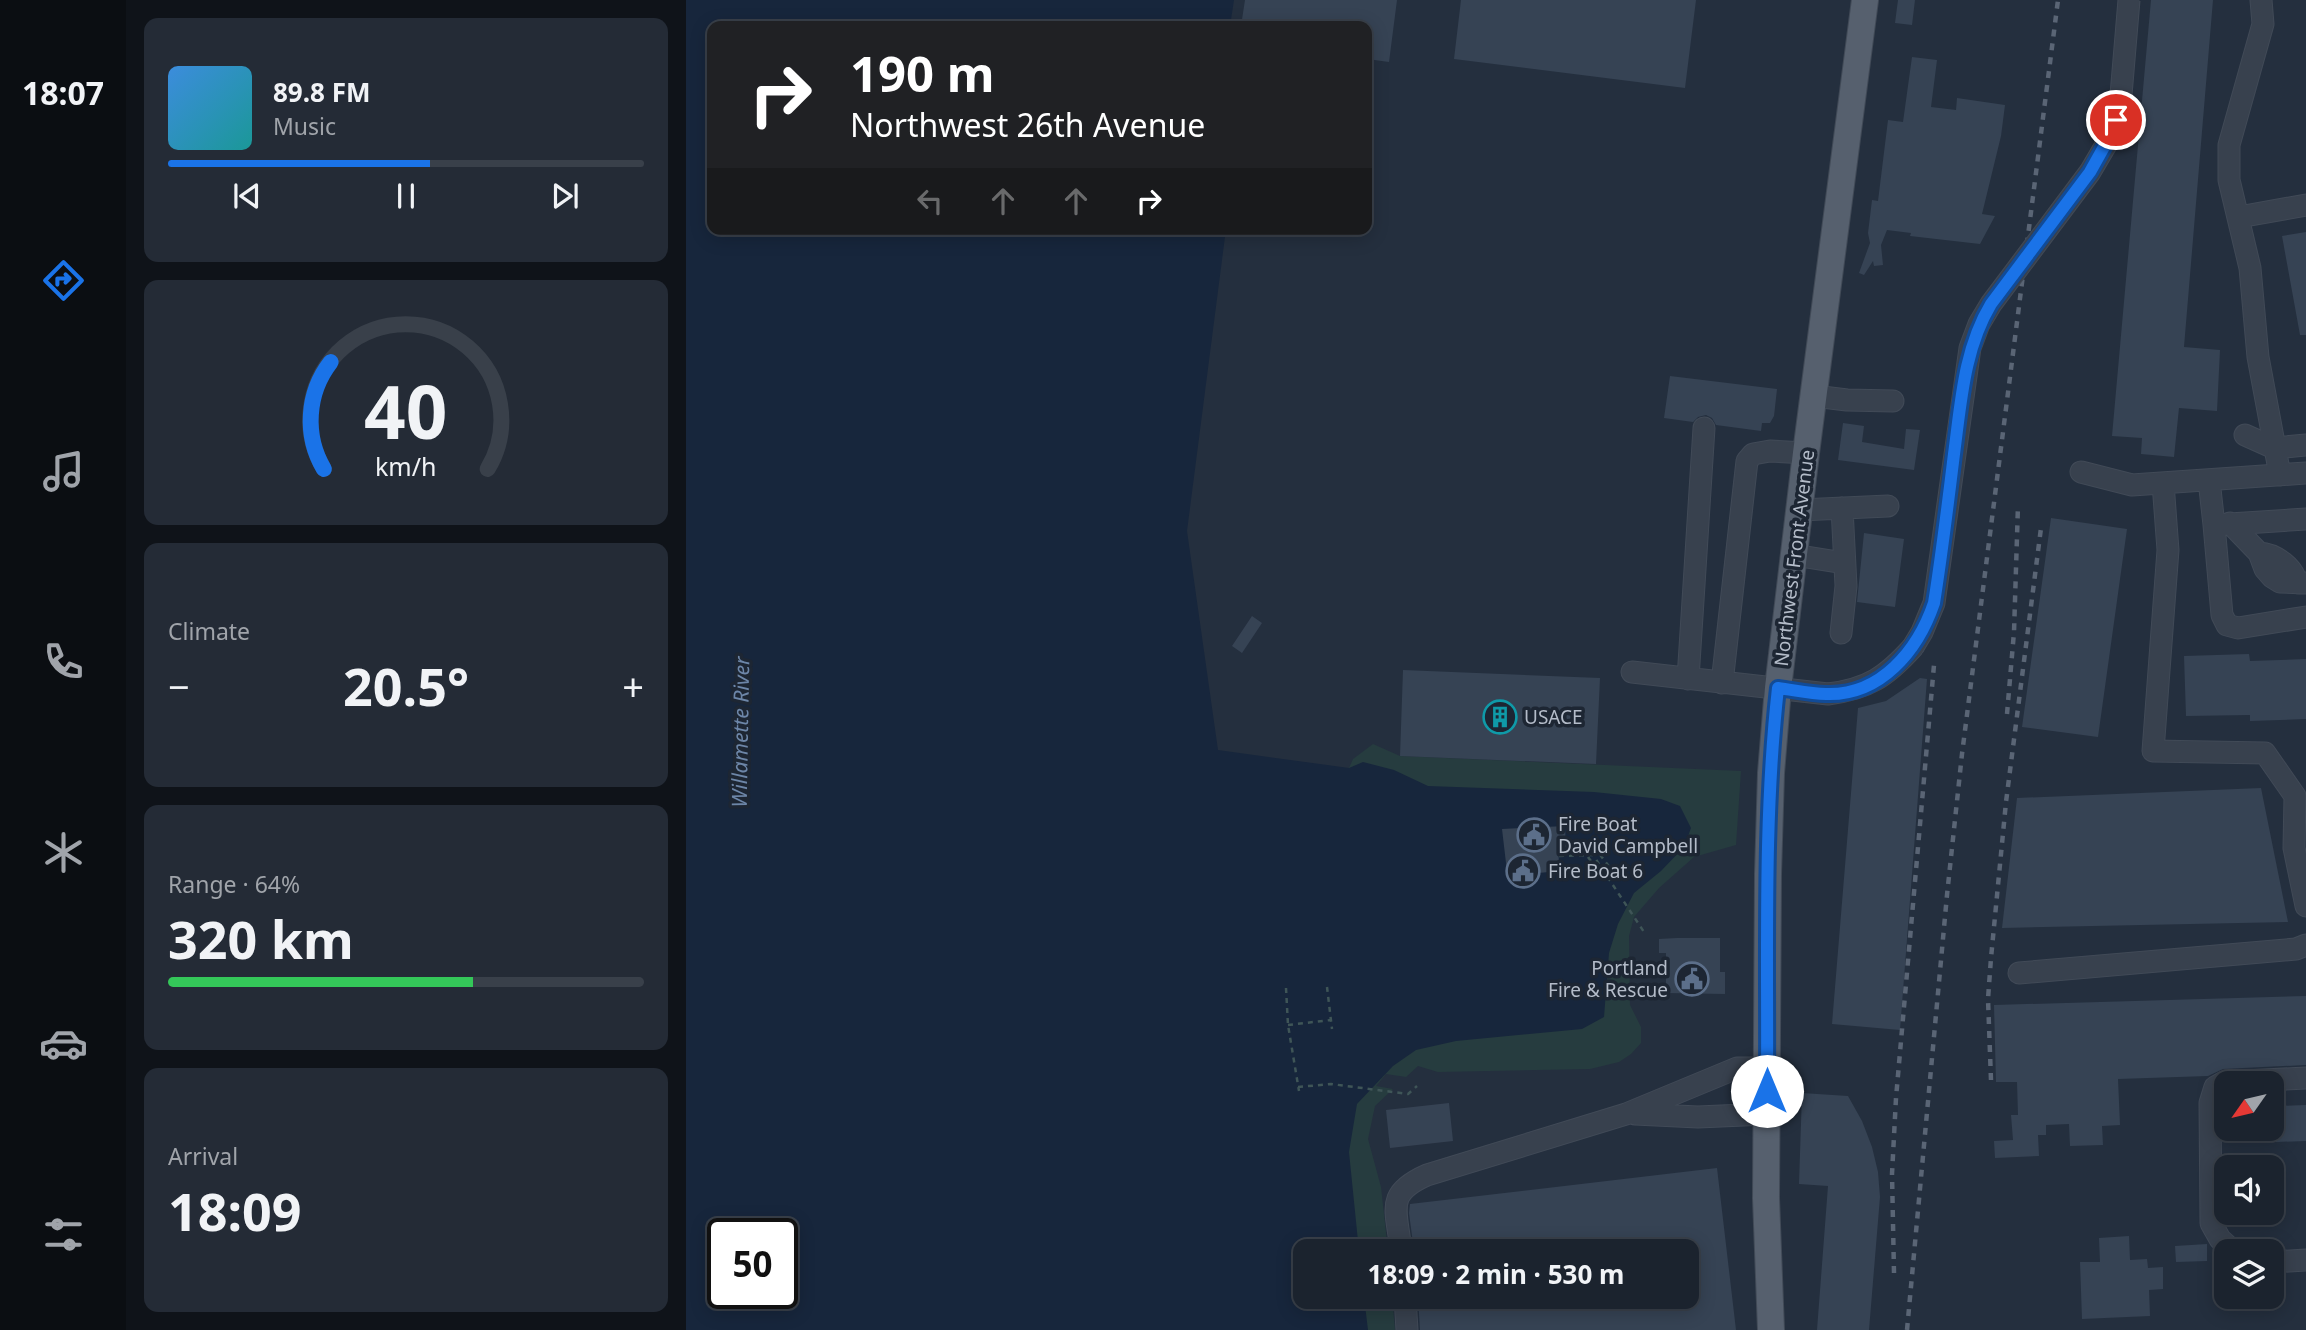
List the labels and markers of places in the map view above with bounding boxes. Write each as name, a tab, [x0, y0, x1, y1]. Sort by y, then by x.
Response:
pin	[2086, 90, 2146, 150]
building icon: USACE	[1481, 698, 1519, 736]
place label: USACE	[1524, 704, 1583, 730]
place label: Fire Boat David Campbell	[1558, 811, 1698, 859]
public building icon: Fire Boat David Campbell	[1515, 816, 1553, 854]
public building icon: Fire Boat 6	[1504, 852, 1542, 890]
place label: Fire Boat 6	[1548, 858, 1643, 884]
place label: Portland Fire & Rescue	[1548, 955, 1668, 1003]
public building icon: Portland Fire & Rescue	[1673, 960, 1711, 998]

